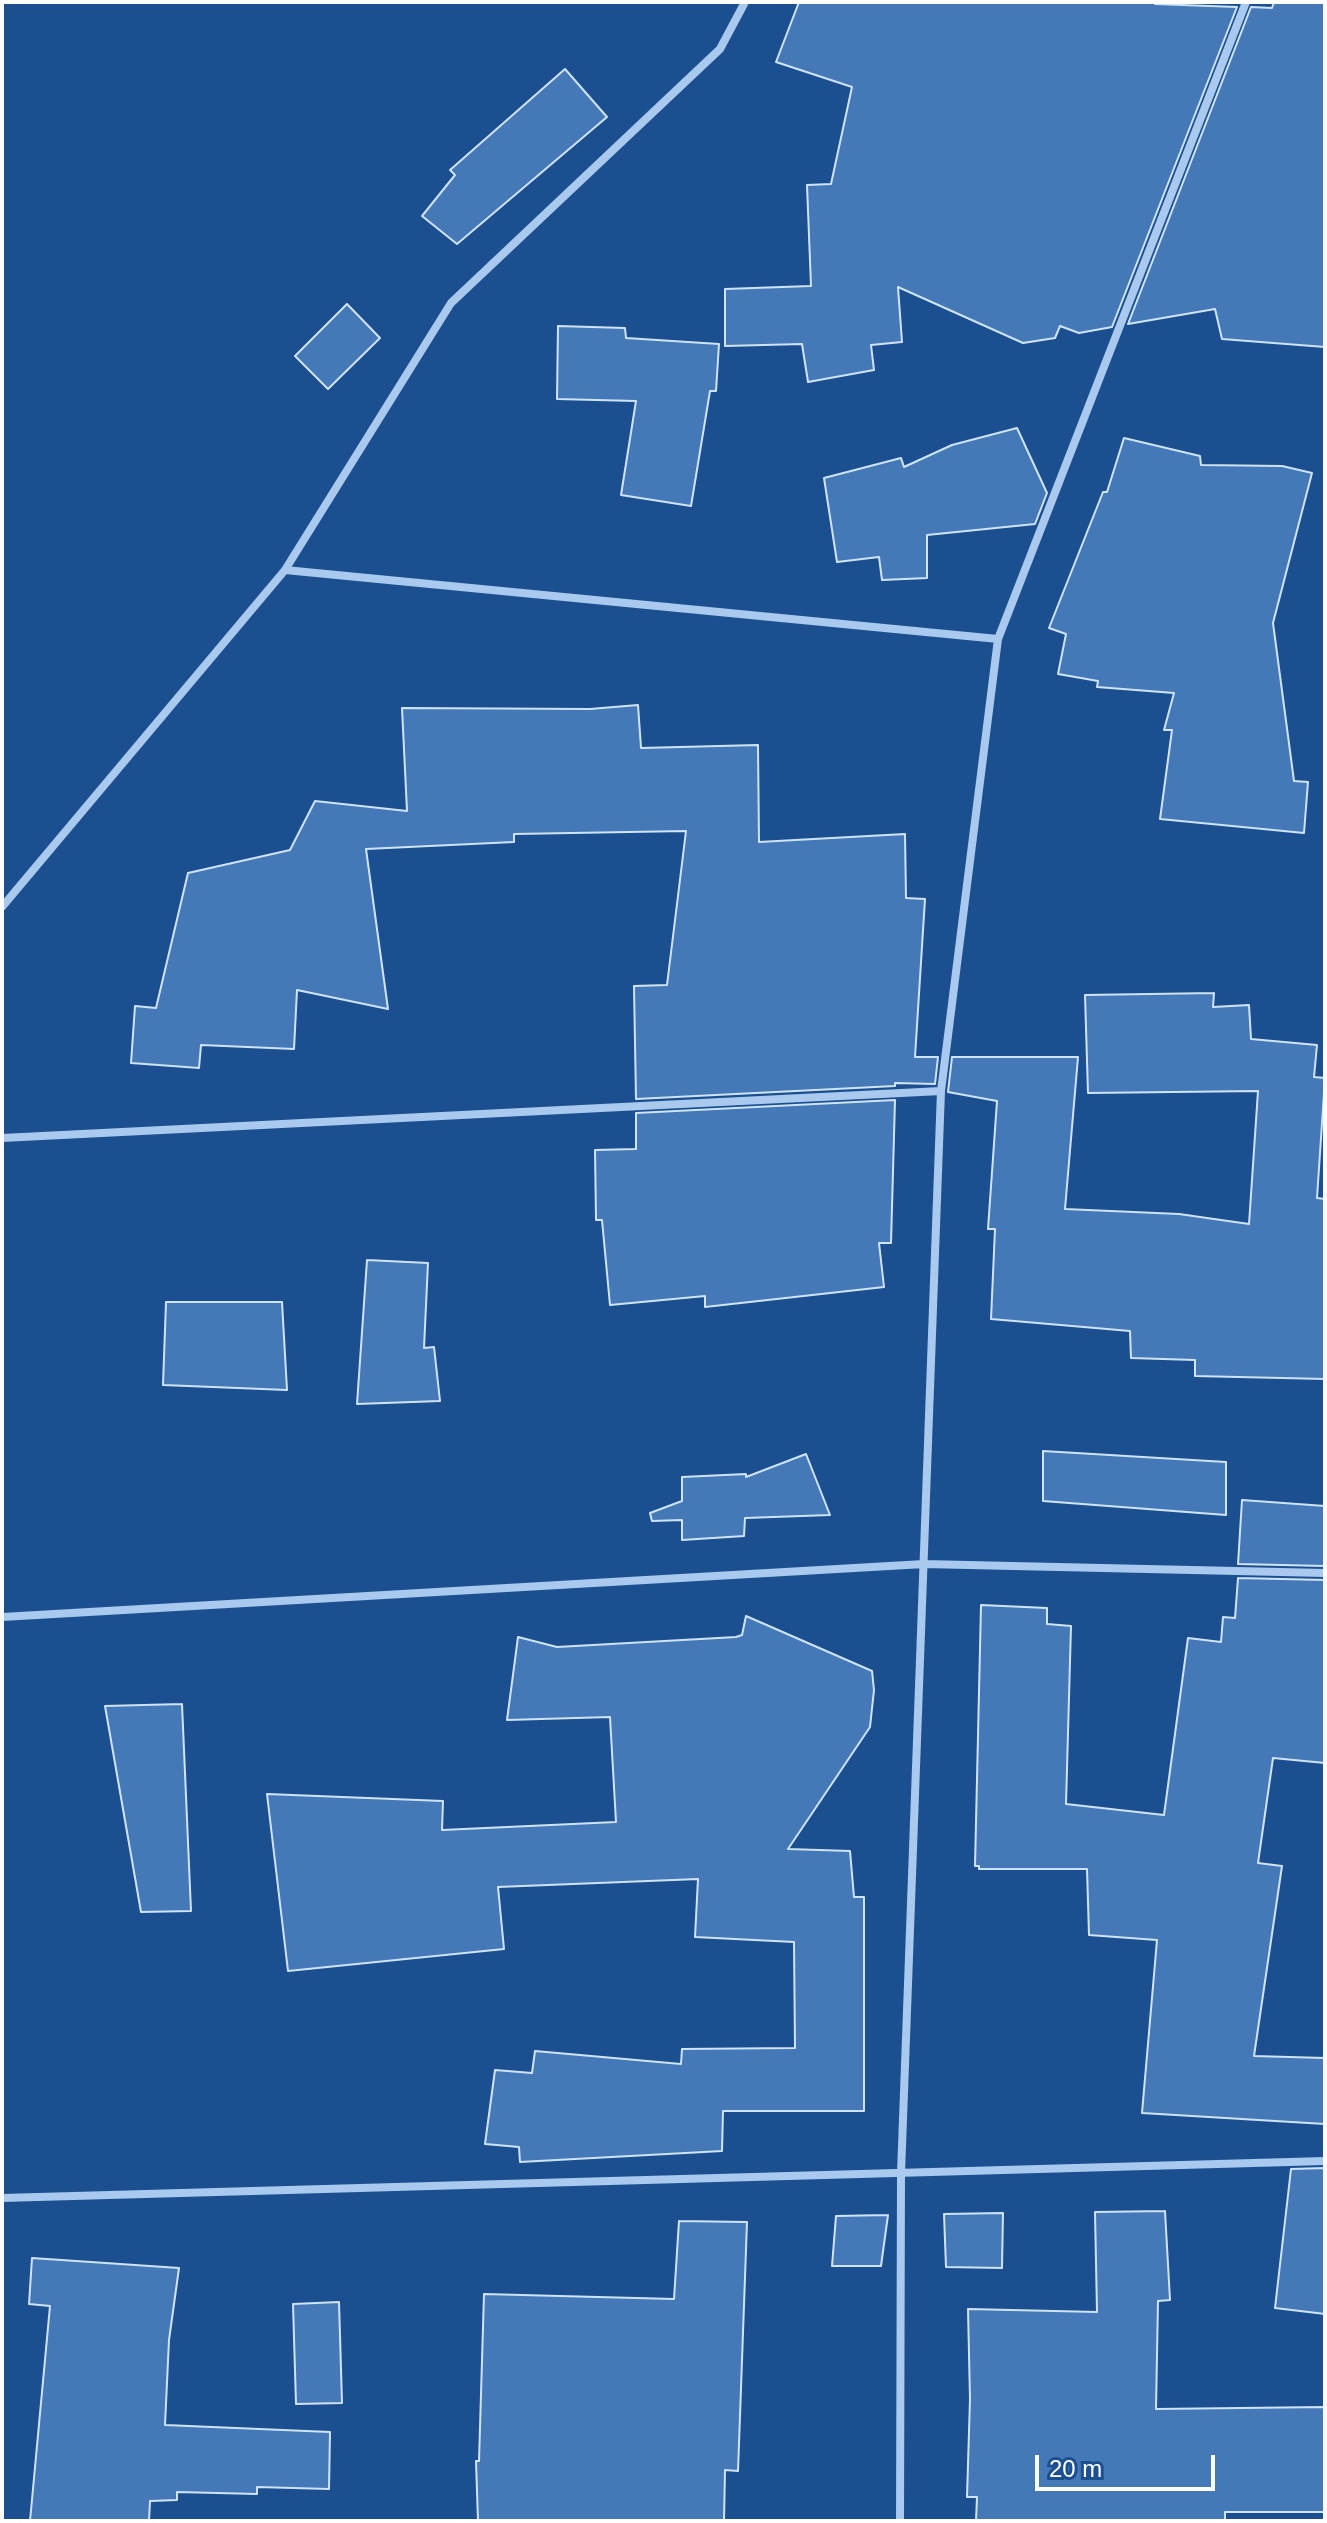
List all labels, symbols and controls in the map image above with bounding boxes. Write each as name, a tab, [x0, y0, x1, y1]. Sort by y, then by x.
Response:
scale bar	[1039, 2439, 1219, 2489]
text: 20 m	[1049, 2455, 1102, 2482]

